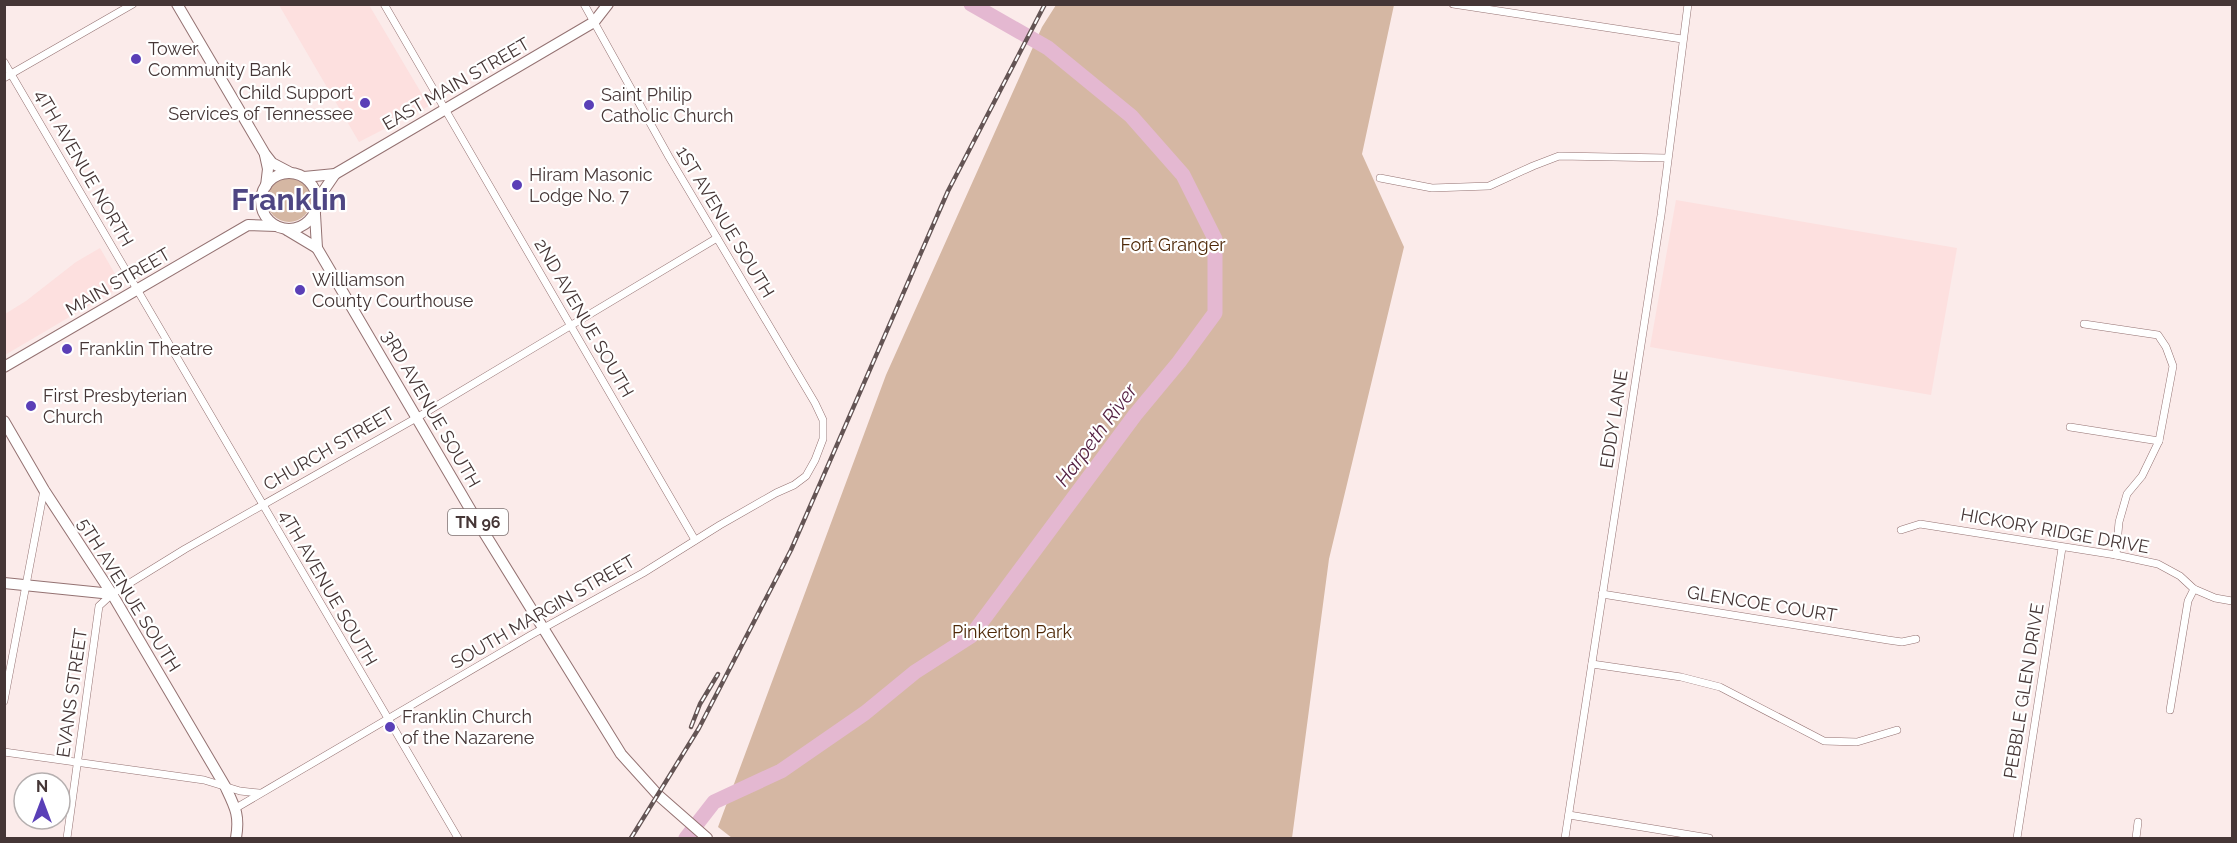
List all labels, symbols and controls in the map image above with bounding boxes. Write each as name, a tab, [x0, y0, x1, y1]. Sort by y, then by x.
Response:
street label: EAST MAIN STREET	[378, 33, 533, 134]
place label: Tower Community Bank	[148, 38, 291, 80]
marker: Tower Community Bank	[129, 52, 143, 66]
place label: Child Support Services of Tennessee	[168, 82, 353, 124]
place label: Saint Philip Catholic Church	[601, 84, 734, 126]
street label: 4TH AVENUE NORTH	[31, 85, 138, 250]
marker: Child Support Services of Tennessee	[358, 96, 372, 110]
marker: Saint Philip Catholic Church	[582, 98, 596, 112]
street label: 1ST AVENUE SOUTH	[672, 142, 779, 301]
place label: Hiram Masonic Lodge No. 7	[529, 164, 653, 206]
marker: Hiram Masonic Lodge No. 7	[510, 178, 524, 192]
district label: Franklin	[231, 182, 347, 217]
park label: Fort Granger	[1120, 234, 1226, 255]
street label: 2ND AVENUE SOUTH	[530, 235, 638, 401]
street label: MAIN STREET	[62, 243, 174, 320]
place label: Williamson County Courthouse	[312, 269, 474, 311]
marker: Williamson County Courthouse	[293, 283, 307, 297]
street label: 3RD AVENUE SOUTH	[378, 326, 485, 491]
place label: Franklin Theatre	[79, 338, 213, 359]
marker: Franklin Theatre	[60, 342, 74, 356]
street label: EDDY LANE	[1595, 368, 1632, 470]
water label: Harpeth River	[1050, 378, 1143, 491]
place label: First Presbyterian Church	[43, 385, 187, 427]
marker: First Presbyterian Church	[24, 399, 38, 413]
street label: CHURCH STREET	[260, 403, 398, 495]
street label: HICKORY RIDGE DRIVE	[1959, 504, 2151, 557]
street label: 4TH AVENUE SOUTH	[275, 506, 382, 670]
road number: TN 96	[448, 509, 508, 535]
street label: 5TH AVENUE SOUTH	[74, 514, 185, 675]
street label: SOUTH MARGIN STREET	[447, 550, 638, 673]
street label: GLENCOE COURT	[1686, 581, 1839, 626]
street label: PEBBLE GLEN DRIVE	[1999, 602, 2048, 780]
park label: Pinkerton Park	[952, 621, 1072, 642]
street label: EVANS STREET	[52, 627, 91, 759]
place label: Franklin Church of the Nazarene	[402, 706, 535, 748]
marker: Franklin Church of the Nazarene	[383, 720, 397, 734]
north arrow	[12, 771, 72, 831]
text: N	[36, 777, 48, 796]

